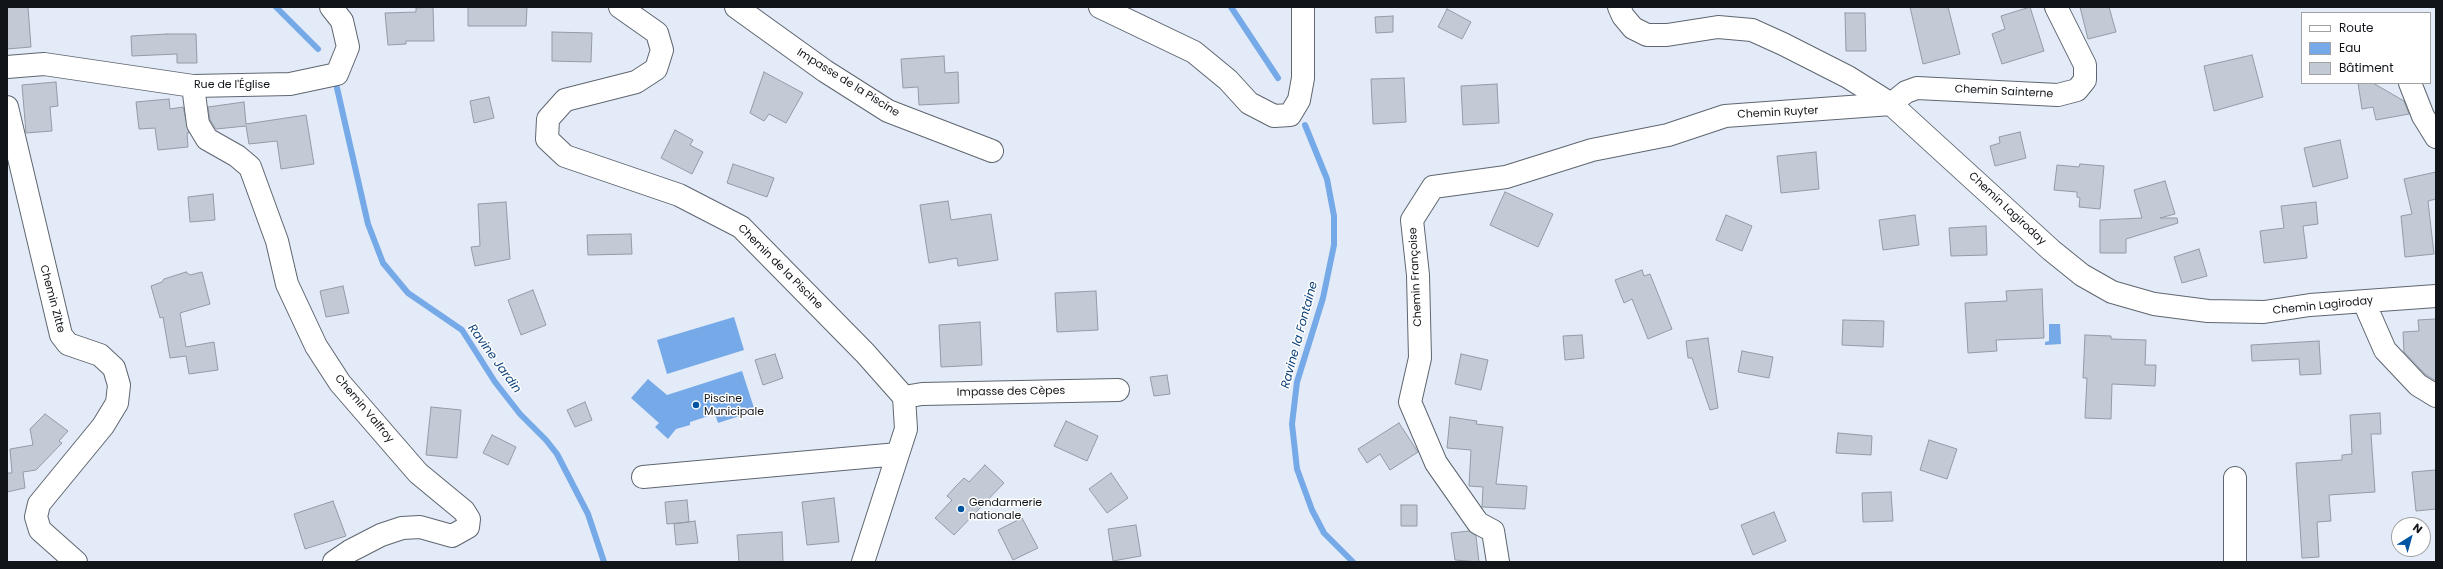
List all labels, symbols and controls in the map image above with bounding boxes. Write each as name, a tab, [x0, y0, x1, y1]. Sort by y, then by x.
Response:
legend	[2301, 12, 2431, 84]
text: Route	[2339, 19, 2373, 36]
text: Eau	[2339, 39, 2361, 56]
street label: Impasse de la Piscine	[794, 46, 902, 120]
text: Bâtiment	[2339, 59, 2394, 76]
street label: Rue de l'Église	[194, 78, 270, 92]
street label: Chemin Sainterne	[1954, 83, 2054, 101]
street label: Chemin Ruyter	[1737, 104, 1819, 122]
street label: Chemin Lagiroday	[1966, 170, 2048, 248]
street label: Chemin de la Piscine	[735, 222, 825, 312]
street label: Chemin Françoise	[1407, 227, 1425, 327]
street label: Chemin Zitte	[37, 264, 67, 334]
water label: Ravine la Fontaine	[1279, 280, 1321, 390]
street label: Chemin Lagiroday	[2272, 294, 2374, 318]
water label: Ravine Jardin	[464, 322, 524, 396]
street label: Chemin Valfroy	[332, 372, 396, 446]
street label: Impasse des Cèpes	[957, 384, 1065, 400]
place label: Piscine Municipale	[704, 392, 764, 418]
marker: Piscine Municipale	[691, 400, 701, 410]
place label: Gendarmerie nationale	[969, 496, 1042, 522]
marker: Gendarmerie nationale	[956, 504, 966, 514]
north arrow	[2391, 517, 2431, 557]
text: N	[2409, 519, 2426, 537]

